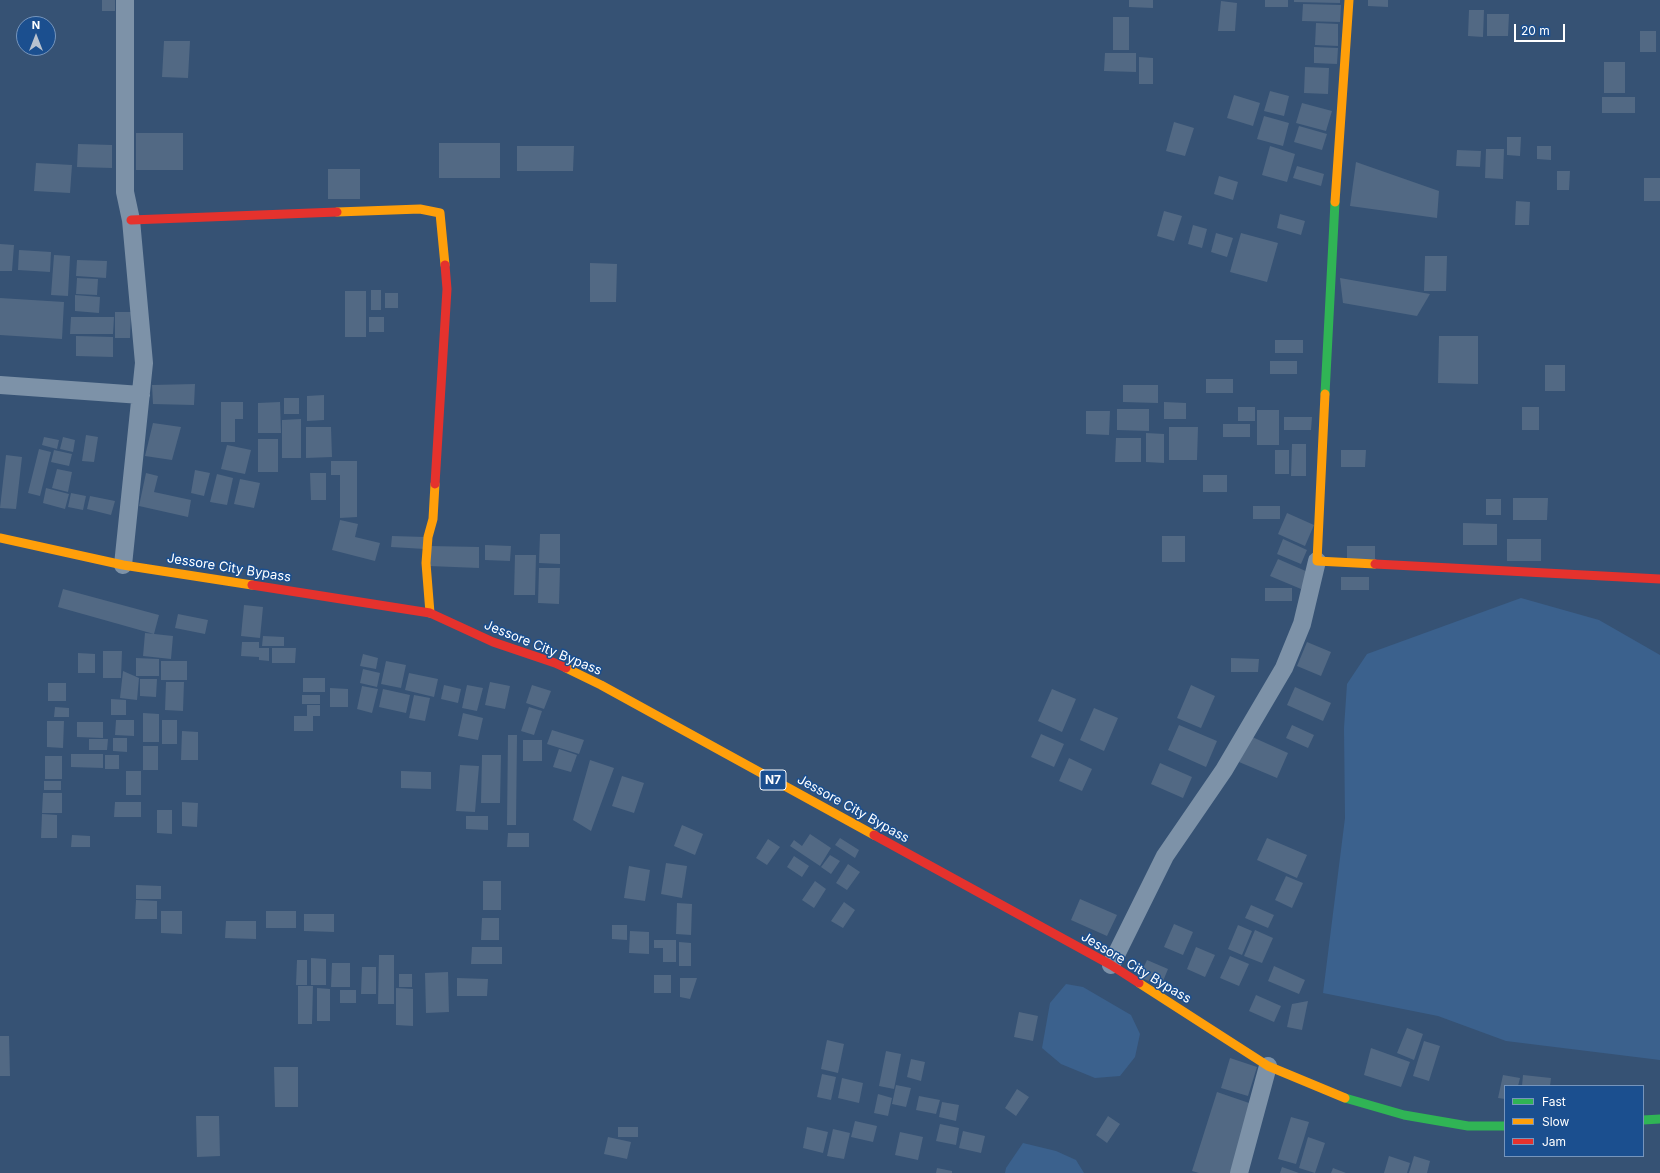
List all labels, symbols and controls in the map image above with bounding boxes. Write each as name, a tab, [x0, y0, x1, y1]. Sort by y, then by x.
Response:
north arrow	[16, 16, 56, 56]
scale bar	[1516, 16, 1567, 42]
text: N	[32, 18, 40, 32]
text: 20 m	[1521, 23, 1550, 38]
street label: Jessore City Bypass	[166, 550, 292, 586]
street label: Jessore City Bypass	[482, 617, 604, 679]
road number: N7	[760, 770, 786, 790]
street label: Jessore City Bypass	[794, 772, 912, 846]
street label: Jessore City Bypass	[1078, 929, 1194, 1007]
legend	[1504, 1085, 1644, 1157]
text: Fast	[1542, 1094, 1566, 1109]
text: Slow	[1542, 1114, 1569, 1129]
text: Jam	[1542, 1134, 1566, 1149]

